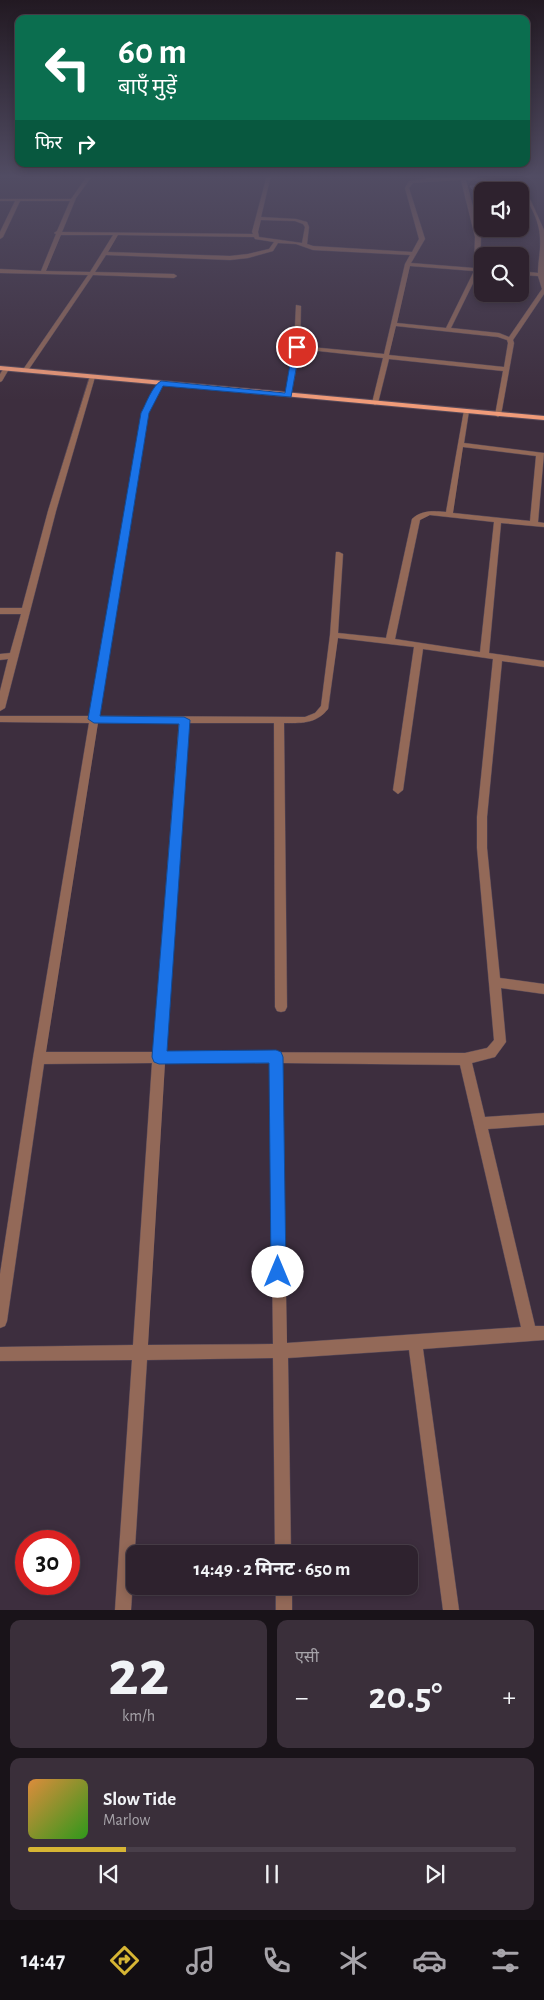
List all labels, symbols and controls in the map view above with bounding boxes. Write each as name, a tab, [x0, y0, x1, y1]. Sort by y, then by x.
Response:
icon: left	[35, 35, 100, 100]
text: 60 m	[118, 35, 187, 70]
text: बाएँ मुड़ें	[118, 76, 177, 98]
icon: right	[72, 130, 100, 158]
text: फिर	[35, 134, 62, 153]
map controls	[474, 182, 529, 302]
button: sound	[474, 182, 529, 237]
button: search	[474, 247, 529, 302]
pin	[276, 326, 318, 368]
icon: arrive	[283, 333, 311, 361]
position arrow	[251, 1245, 303, 1297]
speed limit sign: 30	[15, 1530, 80, 1595]
text: 14:49 · 2 मिनट · 650 m	[194, 1560, 350, 1579]
text: 22	[108, 1642, 169, 1707]
text: एसी	[295, 1649, 319, 1665]
text: 20.5°	[369, 1678, 442, 1716]
text: −	[295, 1684, 308, 1712]
text: +	[503, 1684, 516, 1712]
text: km/h	[122, 1708, 155, 1724]
text: Slow Tide	[103, 1790, 176, 1809]
text: Marlow	[103, 1812, 150, 1828]
icon: previous	[95, 1860, 123, 1888]
icon: pause	[258, 1860, 286, 1888]
icon: next	[421, 1860, 449, 1888]
icon: directions	[107, 1943, 142, 1978]
icon: music	[183, 1943, 218, 1978]
icon: phone	[259, 1943, 294, 1978]
icon: climate	[336, 1943, 371, 1978]
icon: car	[412, 1943, 447, 1978]
icon: filters	[488, 1943, 523, 1978]
text: 14:47	[21, 1949, 65, 1971]

